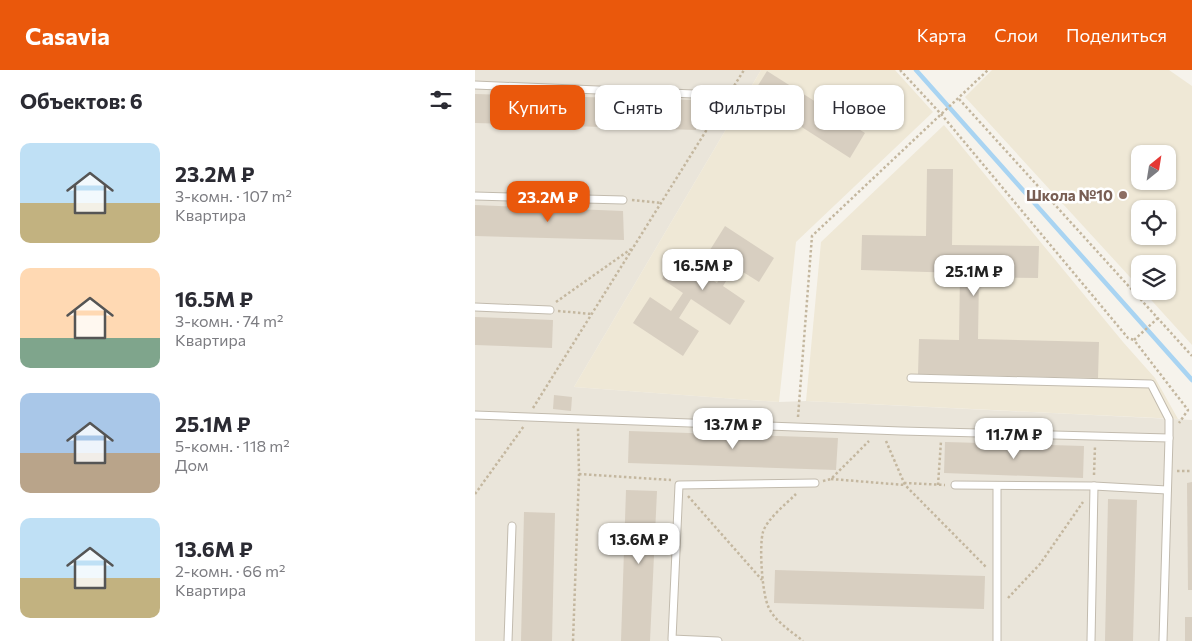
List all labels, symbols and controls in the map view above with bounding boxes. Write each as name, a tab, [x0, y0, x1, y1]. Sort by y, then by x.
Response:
text: Casavia	[25, 21, 110, 50]
text: Карта	[917, 24, 966, 46]
text: Слои	[994, 24, 1038, 46]
text: Поделиться	[1066, 24, 1167, 46]
chip: Купить	[490, 85, 585, 130]
chip: Снять	[595, 85, 681, 130]
chip: Фильтры	[691, 85, 804, 130]
chip: Новое	[814, 85, 904, 130]
icon: filters	[427, 86, 455, 114]
text: Объектов: 6	[20, 88, 143, 113]
north arrow	[1131, 145, 1176, 190]
map controls	[1131, 145, 1176, 300]
text: 23.2M ₽	[175, 161, 255, 186]
icon: home	[60, 163, 120, 223]
pin: 23.2M ₽	[502, 180, 594, 223]
text: 3-комн. · 107 m²	[175, 186, 292, 205]
place label: Школа №10	[1026, 186, 1113, 204]
text: 23.2M ₽	[518, 187, 578, 206]
marker: Школа №10	[1117, 189, 1129, 201]
button: locate	[1131, 200, 1176, 245]
text: Квартира	[175, 205, 246, 224]
pin: 16.5M ₽	[657, 248, 749, 291]
pin: 25.1M ₽	[928, 254, 1020, 297]
text: 16.5M ₽	[673, 255, 733, 274]
button: layers	[1131, 255, 1176, 300]
text: 25.1M ₽	[945, 261, 1003, 280]
text: 16.5M ₽	[175, 286, 253, 311]
icon: home	[60, 288, 120, 348]
text: 3-комн. · 74 m²	[175, 311, 283, 330]
text: Квартира	[175, 330, 246, 349]
pin: 13.7M ₽	[687, 408, 779, 450]
text: 25.1M ₽	[175, 411, 251, 436]
icon: home	[60, 413, 120, 473]
text: 13.7M ₽	[704, 414, 762, 433]
pin: 11.7M ₽	[968, 418, 1060, 460]
text: 11.7M ₽	[986, 424, 1042, 443]
text: 5-комн. · 118 m²	[175, 436, 290, 455]
text: Дом	[175, 455, 208, 474]
pin: 13.6M ₽	[593, 522, 685, 565]
text: 13.6M ₽	[609, 529, 669, 548]
text: 13.6M ₽	[175, 536, 253, 561]
icon: home	[60, 538, 120, 598]
text: 2-комн. · 66 m²	[175, 561, 285, 580]
text: Квартира	[175, 580, 246, 599]

